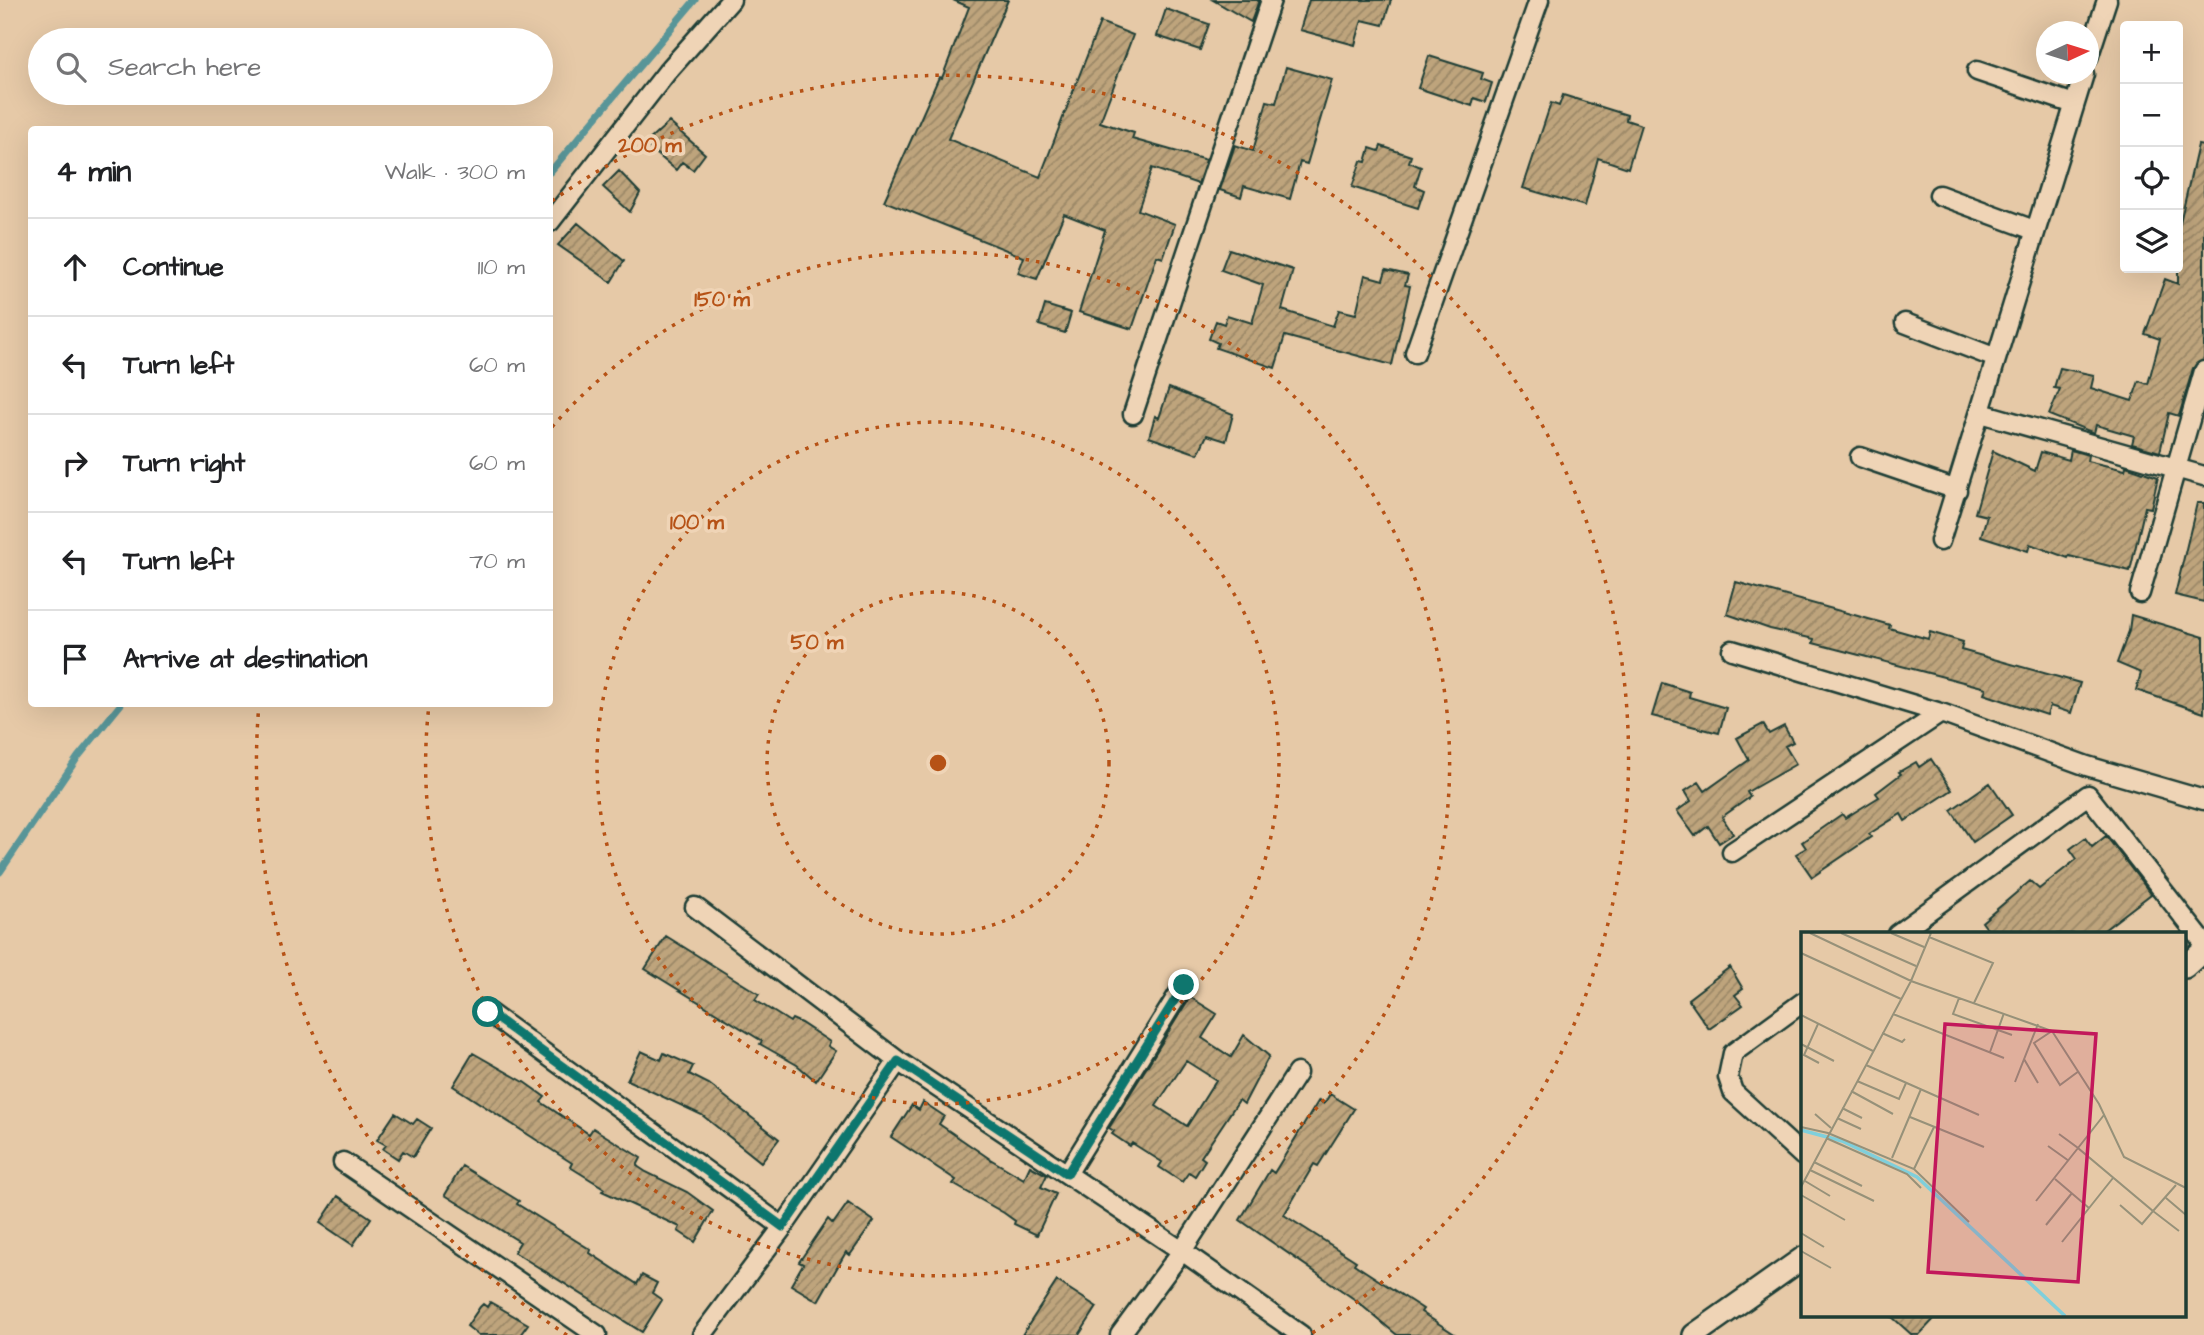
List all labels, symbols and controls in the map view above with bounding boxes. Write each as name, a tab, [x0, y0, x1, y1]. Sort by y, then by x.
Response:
north arrow	[2036, 21, 2099, 84]
map controls	[2120, 21, 2183, 273]
button: +	[2120, 21, 2183, 84]
search box	[28, 28, 553, 105]
icon: search	[52, 48, 90, 86]
text: Search here	[108, 49, 261, 85]
button: −	[2120, 84, 2183, 147]
text: 200 m	[617, 131, 682, 160]
button: locate	[2120, 147, 2183, 210]
text: 4 min	[56, 151, 131, 193]
text: Walk · 300 m	[384, 156, 525, 188]
button: layers	[2120, 210, 2183, 273]
icon: ahead	[56, 248, 94, 286]
text: Continue	[123, 249, 224, 285]
text: 110 m	[477, 251, 525, 283]
text: 150 m	[694, 285, 750, 314]
icon: left	[56, 346, 94, 384]
text: Turn left	[123, 347, 234, 383]
text: 60 m	[469, 349, 525, 381]
icon: right	[56, 444, 94, 482]
text: Turn right	[123, 445, 245, 481]
text: 60 m	[469, 447, 525, 479]
text: 100 m	[670, 508, 725, 537]
icon: left	[56, 542, 94, 580]
text: Turn left	[123, 543, 234, 579]
text: 70 m	[469, 545, 525, 577]
text: 50 m	[791, 628, 844, 657]
icon: arrive	[56, 640, 94, 678]
text: Arrive at destination	[123, 641, 368, 677]
centre of rings	[926, 751, 950, 775]
inset map	[1801, 932, 2186, 1318]
route end	[1168, 969, 1199, 1000]
route start	[472, 996, 503, 1027]

